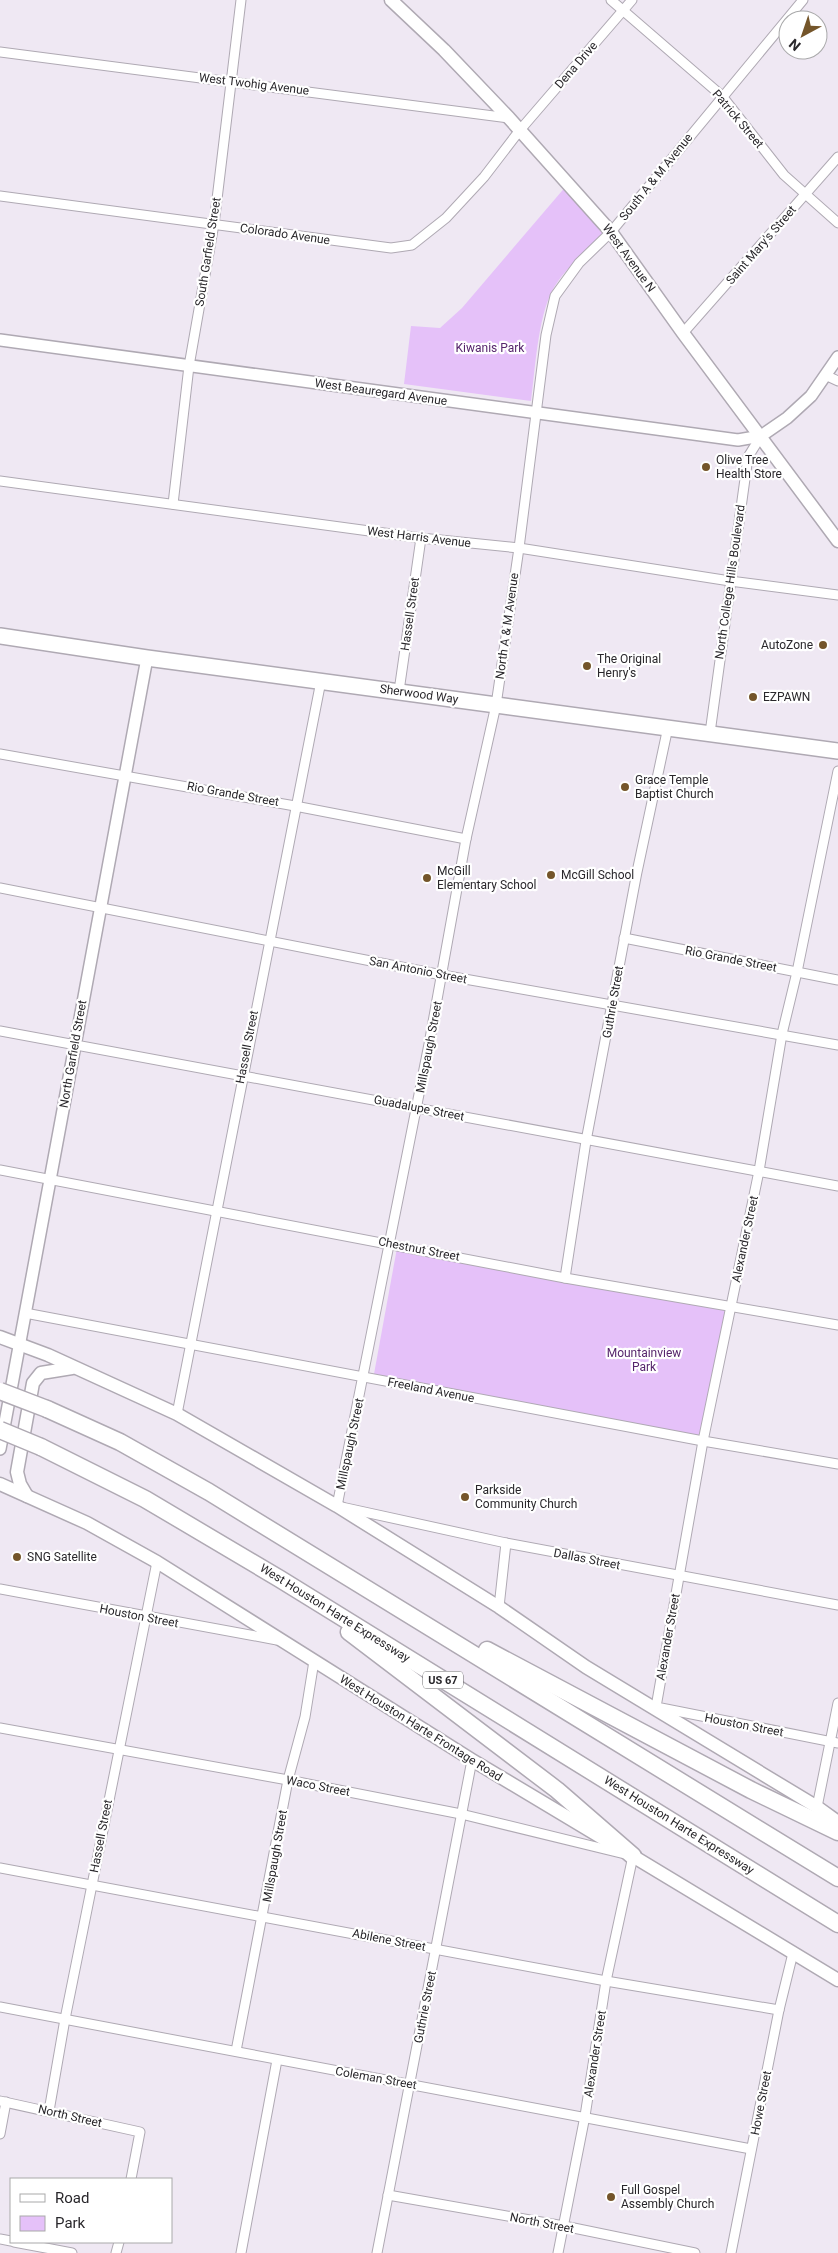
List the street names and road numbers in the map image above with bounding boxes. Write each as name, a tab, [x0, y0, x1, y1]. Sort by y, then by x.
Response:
street label: Dena Drive	[552, 39, 600, 91]
street label: West Twohig Avenue	[198, 70, 310, 98]
street label: Patrick Street	[710, 87, 767, 151]
street label: South A & M Avenue	[617, 131, 695, 223]
street label: South Garfield Street	[192, 196, 224, 308]
street label: Saint Mary's Street	[723, 203, 799, 287]
street label: Colorado Avenue	[239, 221, 331, 247]
street label: West Avenue N	[600, 221, 658, 295]
street label: West Beauregard Avenue	[314, 376, 448, 408]
street label: North College Hills Boulevard	[712, 504, 748, 660]
street label: West Harris Avenue	[366, 524, 472, 550]
street label: North A & M Avenue	[493, 572, 521, 680]
street label: Hassell Street	[398, 576, 422, 652]
street label: Sherwood Way	[379, 682, 460, 706]
street label: Rio Grande Street	[186, 779, 280, 809]
street label: Rio Grande Street	[684, 943, 778, 975]
street label: San Antonio Street	[368, 954, 468, 986]
street label: Guthrie Street	[600, 965, 626, 1039]
street label: North Garfield Street	[57, 999, 89, 1109]
street label: Millspaugh Street	[413, 1000, 445, 1094]
street label: Hassell Street	[233, 1009, 261, 1085]
street label: Guadalupe Street	[373, 1092, 466, 1124]
street label: Alexander Street	[729, 1194, 761, 1284]
street label: Chestnut Street	[377, 1234, 461, 1264]
street label: Freeland Avenue	[386, 1375, 476, 1405]
street label: Millspaugh Street	[333, 1397, 367, 1491]
street label: Dallas Street	[552, 1546, 622, 1572]
street label: West Houston Harte Expressway	[257, 1561, 413, 1665]
street label: Alexander Street	[653, 1592, 683, 1682]
street label: Houston Street	[98, 1601, 180, 1631]
street label: West Houston Harte Frontage Road	[337, 1672, 505, 1784]
road number: US 67	[423, 1672, 463, 1688]
street label: Houston Street	[703, 1710, 785, 1740]
street label: Waco Street	[285, 1773, 351, 1799]
street label: West Houston Harte Expressway	[601, 1773, 757, 1877]
street label: Hassell Street	[87, 1798, 115, 1874]
street label: Millspaugh Street	[260, 1809, 290, 1903]
street label: Abilene Street	[351, 1926, 427, 1954]
street label: Guthrie Street	[411, 1970, 439, 2044]
street label: Alexander Street	[581, 2009, 609, 2099]
street label: Coleman Street	[334, 2064, 418, 2092]
street label: Howe Street	[748, 2069, 774, 2136]
street label: North Street	[37, 2102, 103, 2130]
street label: North Street	[509, 2210, 575, 2236]

